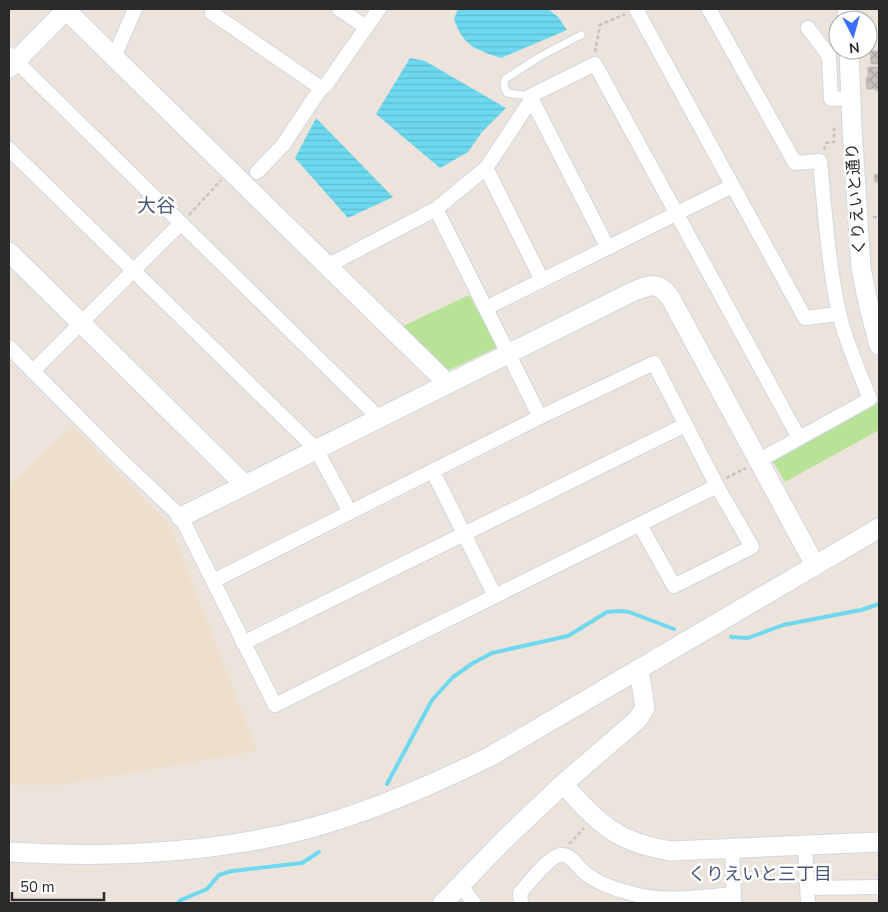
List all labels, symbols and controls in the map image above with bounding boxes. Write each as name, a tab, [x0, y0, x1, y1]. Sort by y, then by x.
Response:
north arrow	[828, 10, 878, 60]
text: N	[848, 37, 861, 57]
street label: くりえいと通り	[841, 142, 871, 256]
district label: 大谷	[137, 193, 175, 219]
district label: くりえいと三丁目	[688, 862, 832, 886]
scale bar	[12, 870, 105, 902]
text: 50 m	[20, 877, 55, 897]

